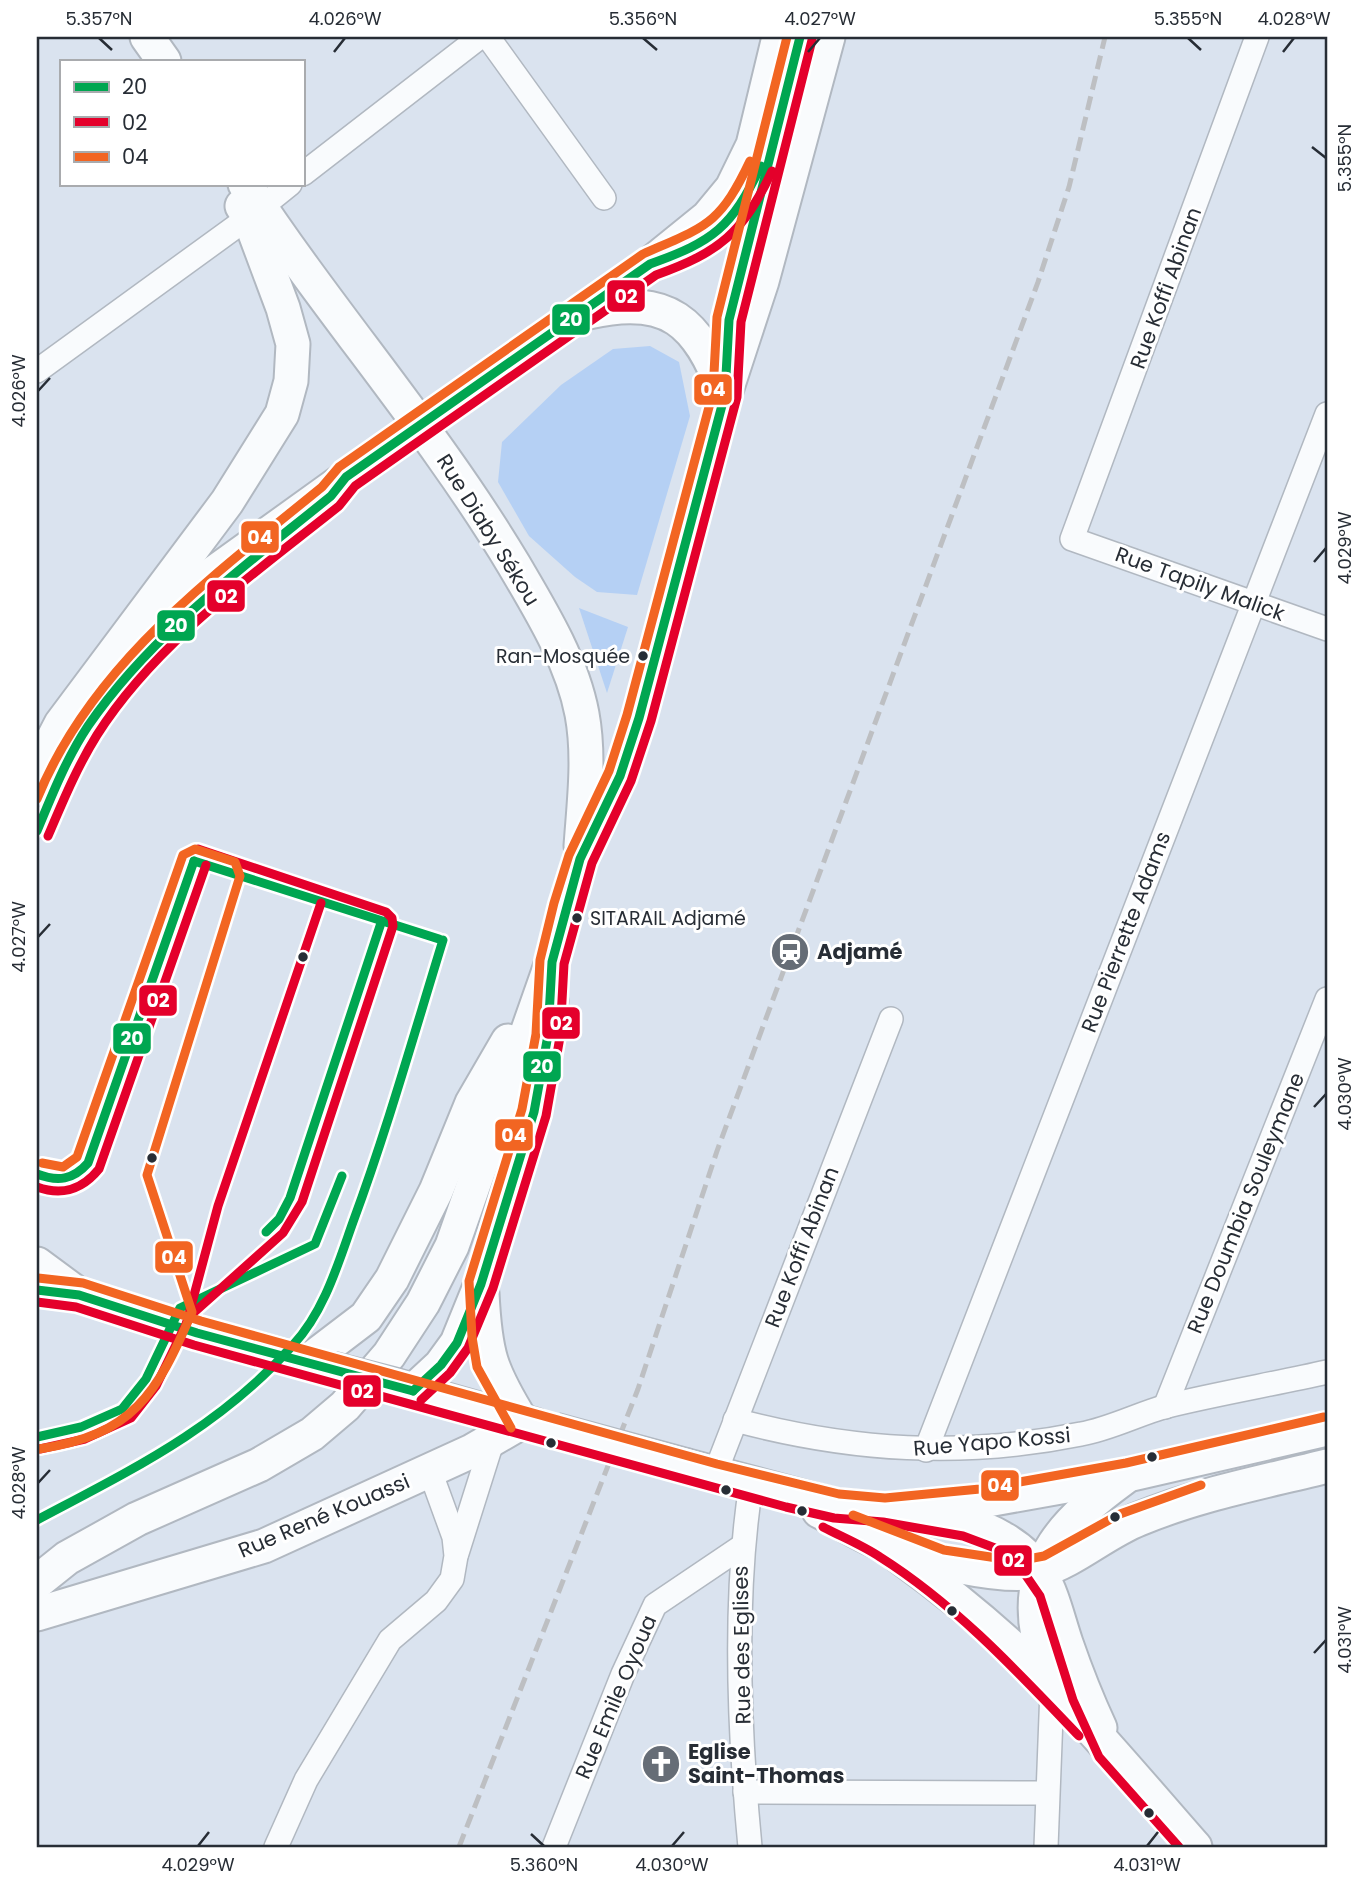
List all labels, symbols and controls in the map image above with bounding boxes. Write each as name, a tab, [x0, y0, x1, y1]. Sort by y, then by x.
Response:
text: 5.357°N	[66, 6, 132, 31]
text: 4.026°W	[308, 6, 382, 31]
text: 5.356°N	[609, 6, 677, 31]
text: 4.027°W	[784, 6, 856, 31]
text: 5.355°N	[1154, 6, 1222, 31]
text: 4.028°W	[1257, 6, 1331, 31]
legend	[60, 60, 304, 186]
text: 20	[122, 72, 147, 101]
text: 02	[122, 108, 147, 137]
text: 5.355°N	[1332, 124, 1357, 192]
text: 04	[122, 142, 148, 171]
street label: Rue Koffi Abinan	[1123, 203, 1208, 373]
line badge: 02	[606, 279, 646, 313]
text: 02	[614, 283, 638, 310]
line badge: 20	[551, 303, 591, 336]
text: 20	[559, 306, 583, 333]
text: 4.026°W	[6, 354, 31, 428]
line badge: 04	[693, 373, 733, 406]
text: 04	[700, 376, 726, 403]
street label: Rue Diaby Sékou	[430, 448, 547, 611]
text: 4.029°W	[1332, 511, 1357, 585]
line badge: 04	[240, 520, 280, 554]
text: 04	[247, 524, 273, 551]
street label: Rue Tapily Malick	[1111, 539, 1289, 628]
line badge: 02	[206, 579, 246, 613]
text: 02	[214, 583, 238, 610]
line badge: 20	[156, 609, 196, 642]
text: 20	[164, 612, 188, 639]
place label: Ran-Mosquée	[496, 643, 630, 670]
marker: Ran-Mosquée	[636, 649, 650, 663]
street label: Rue Pierrette Adams	[1074, 827, 1177, 1036]
text: 4.027°W	[6, 901, 31, 973]
place label: SITARAIL Adjamé	[590, 905, 746, 932]
marker: SITARAIL Adjamé	[570, 911, 584, 925]
station icon: Adjamé	[769, 931, 811, 973]
place label: Adjamé	[817, 937, 902, 966]
unlabelled marker	[296, 950, 310, 964]
line badge: 02	[138, 984, 178, 1017]
text: 02	[146, 987, 170, 1014]
line badge: 02	[541, 1006, 581, 1040]
text: 02	[549, 1010, 573, 1037]
line badge: 20	[112, 1022, 152, 1055]
text: 20	[120, 1025, 144, 1052]
line badge: 20	[522, 1050, 562, 1083]
text: 20	[530, 1053, 554, 1080]
text: 4.030°W	[1332, 1057, 1357, 1131]
street label: Rue Doumbia Souleymane	[1180, 1068, 1311, 1338]
line badge: 04	[494, 1118, 534, 1152]
text: 04	[501, 1122, 527, 1149]
unlabelled marker	[145, 1151, 159, 1165]
street label: Rue Koffi Abinan	[758, 1162, 846, 1331]
line badge: 04	[154, 1240, 194, 1274]
text: 04	[161, 1244, 187, 1271]
line badge: 02	[342, 1374, 382, 1408]
text: 02	[350, 1378, 374, 1405]
street label: Rue Yapo Kossi	[912, 1420, 1072, 1463]
unlabelled marker	[544, 1436, 558, 1450]
text: 4.028°W	[6, 1446, 31, 1520]
unlabelled marker	[1145, 1450, 1159, 1464]
street label: Rue René Kouassi	[234, 1466, 414, 1565]
line badge: 04	[980, 1469, 1020, 1502]
text: 04	[987, 1472, 1013, 1499]
unlabelled marker	[719, 1483, 733, 1497]
unlabelled marker	[795, 1504, 809, 1518]
unlabelled marker	[1108, 1510, 1122, 1524]
line badge: 02	[993, 1544, 1033, 1577]
text: 02	[1001, 1547, 1025, 1574]
street label: Rue des Eglises	[726, 1565, 757, 1725]
unlabelled marker	[945, 1604, 959, 1618]
text: 4.031°W	[1332, 1606, 1357, 1674]
street label: Rue Emile Oyoua	[568, 1610, 663, 1783]
place label: Eglise Saint-Thomas	[688, 1737, 844, 1790]
church icon: Eglise Saint-Thomas	[640, 1743, 682, 1785]
unlabelled marker	[1142, 1806, 1156, 1820]
text: 4.029°W	[161, 1852, 235, 1877]
text: 5.360°N	[510, 1852, 578, 1877]
text: 4.030°W	[635, 1852, 709, 1877]
text: 4.031°W	[1113, 1852, 1181, 1877]

